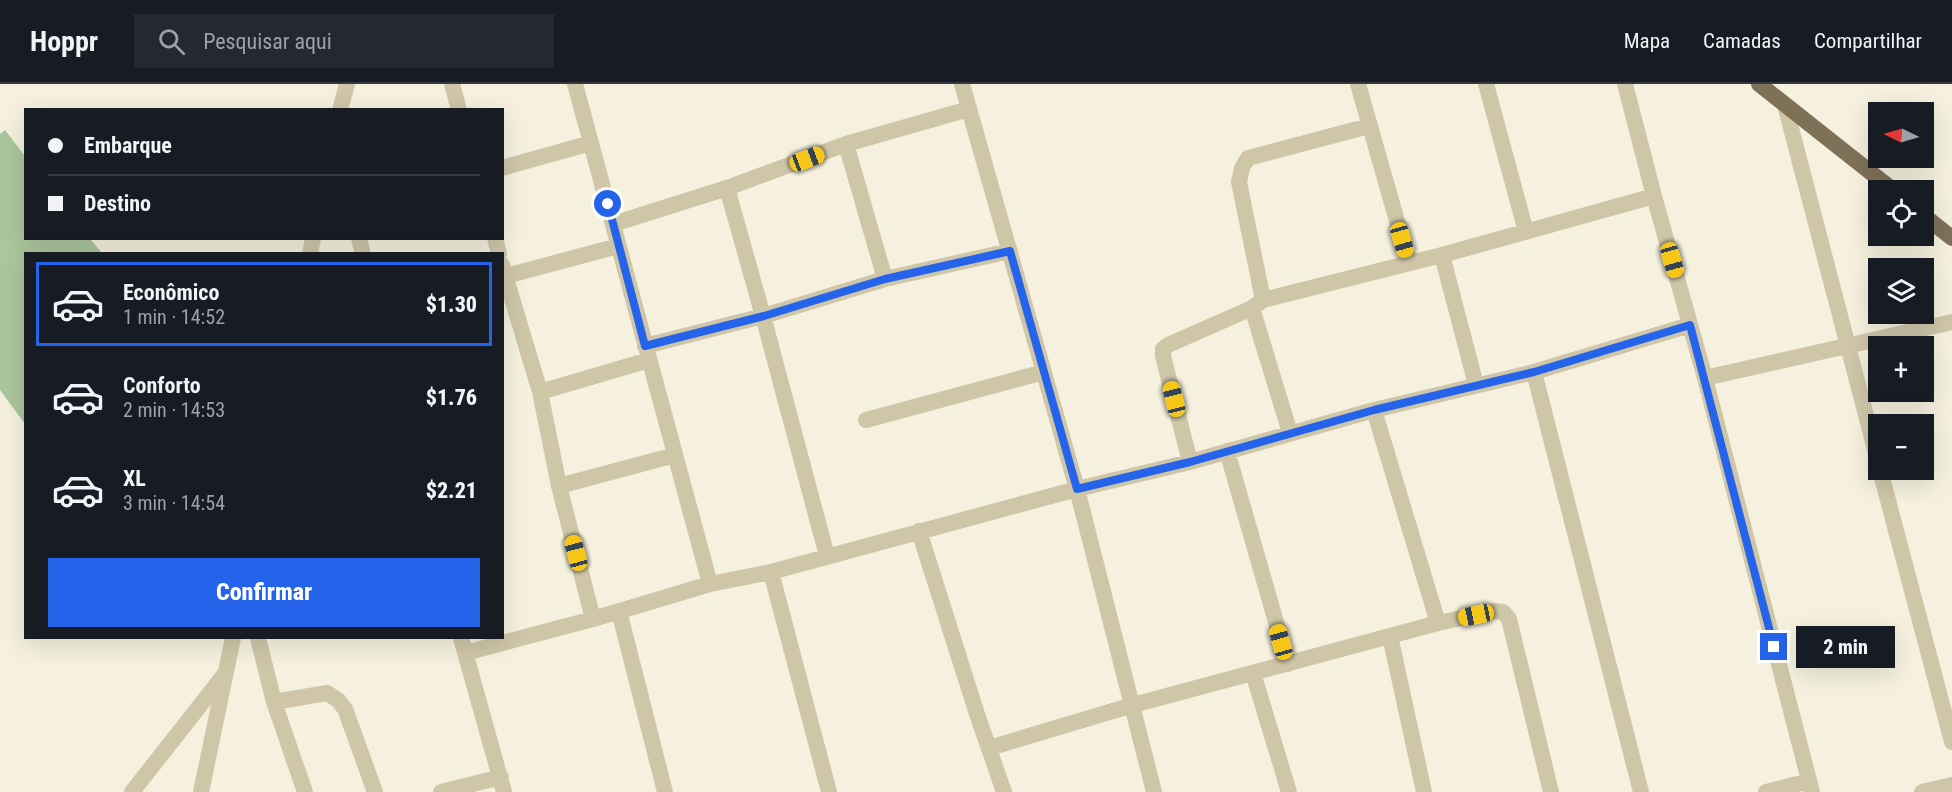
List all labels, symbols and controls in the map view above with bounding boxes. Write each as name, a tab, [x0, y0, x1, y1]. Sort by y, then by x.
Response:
search box	[134, 14, 554, 68]
text: Hoppr	[30, 25, 98, 58]
icon: search	[155, 25, 188, 58]
text: Pesquisar aqui	[203, 29, 332, 54]
text: Mapa	[1624, 29, 1670, 53]
text: Camadas	[1703, 29, 1781, 53]
text: Compartilhar	[1814, 29, 1922, 53]
north arrow	[1868, 102, 1934, 168]
map controls	[1868, 102, 1934, 480]
text: Embarque	[84, 133, 172, 158]
car	[787, 144, 827, 174]
button: locate	[1868, 180, 1934, 246]
route start	[594, 190, 621, 217]
text: Destino	[84, 191, 151, 216]
car	[1388, 220, 1416, 260]
car	[1658, 240, 1686, 280]
button: layers	[1868, 258, 1934, 324]
icon: car	[51, 277, 105, 331]
text: Econômico	[123, 280, 219, 305]
text: $1.30	[426, 292, 477, 317]
text: 1 min · 14:52	[123, 305, 225, 329]
button: +	[1868, 336, 1934, 402]
icon: car	[51, 370, 105, 424]
text: Conforto	[123, 373, 201, 398]
car	[1161, 379, 1187, 419]
text: $1.76	[426, 385, 477, 410]
text: 2 min · 14:53	[123, 398, 225, 422]
button: −	[1868, 414, 1934, 480]
icon: car	[51, 463, 105, 517]
text: XL	[123, 466, 146, 491]
text: $2.21	[426, 478, 477, 503]
text: 3 min · 14:54	[123, 491, 225, 515]
car	[563, 533, 589, 573]
button: Confirmar	[48, 558, 480, 627]
car	[1457, 602, 1495, 628]
car	[1267, 622, 1295, 662]
callout: 2 min	[1795, 626, 1894, 668]
route end	[1760, 633, 1787, 660]
text: 2 min	[1823, 635, 1868, 659]

